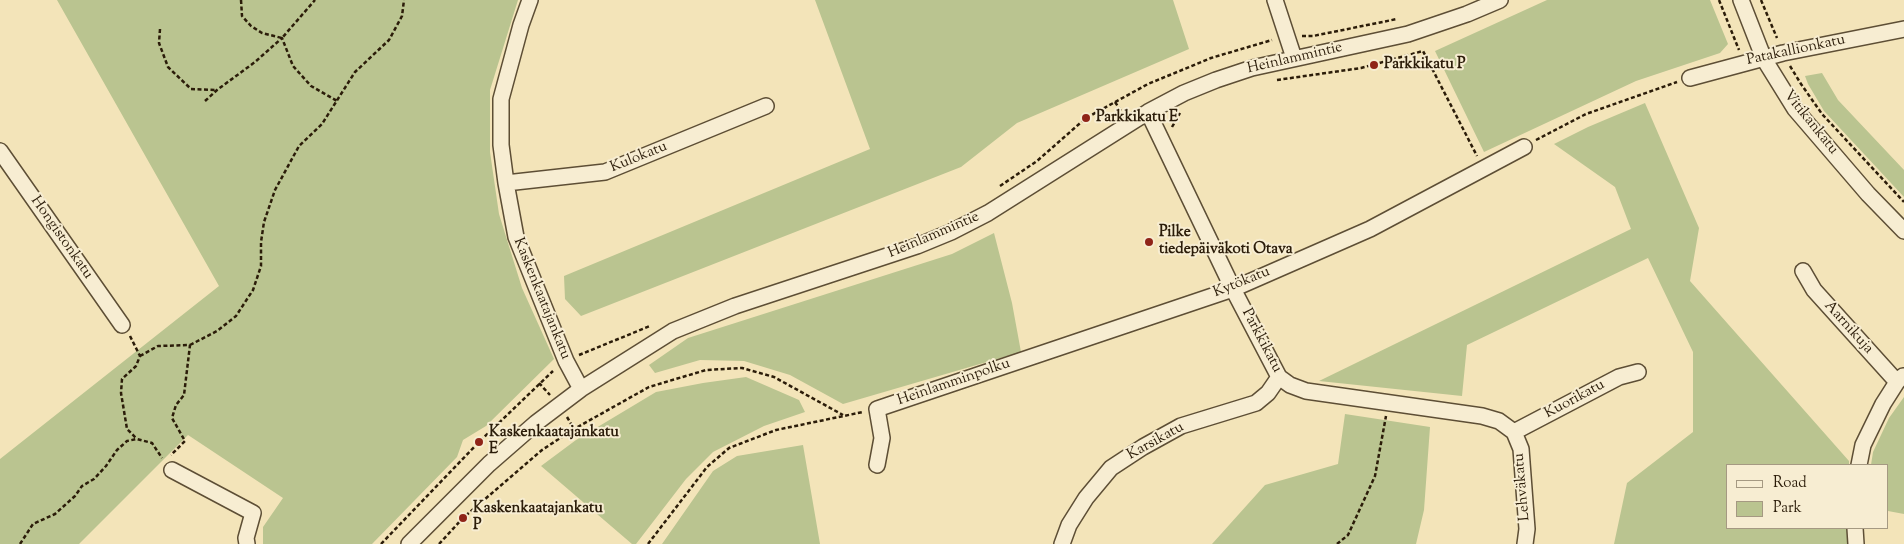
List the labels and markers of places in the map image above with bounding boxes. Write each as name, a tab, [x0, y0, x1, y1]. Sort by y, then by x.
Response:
place label: Parkkikatu P	[1384, 56, 1465, 74]
marker: Parkkikatu P	[1368, 59, 1380, 71]
place label: Parkkikatu E	[1096, 109, 1178, 127]
marker: Parkkikatu E	[1080, 112, 1092, 124]
place label: Pilke tiedepäiväkoti Otava	[1159, 224, 1293, 259]
marker: Pilke tiedepäiväkoti Otava	[1143, 236, 1155, 248]
place label: Kaskenkaatajankatu E	[489, 424, 619, 459]
marker: Kaskenkaatajankatu E	[473, 436, 485, 448]
place label: Kaskenkaatajankatu P	[473, 500, 603, 535]
marker: Kaskenkaatajankatu P	[457, 512, 469, 524]

